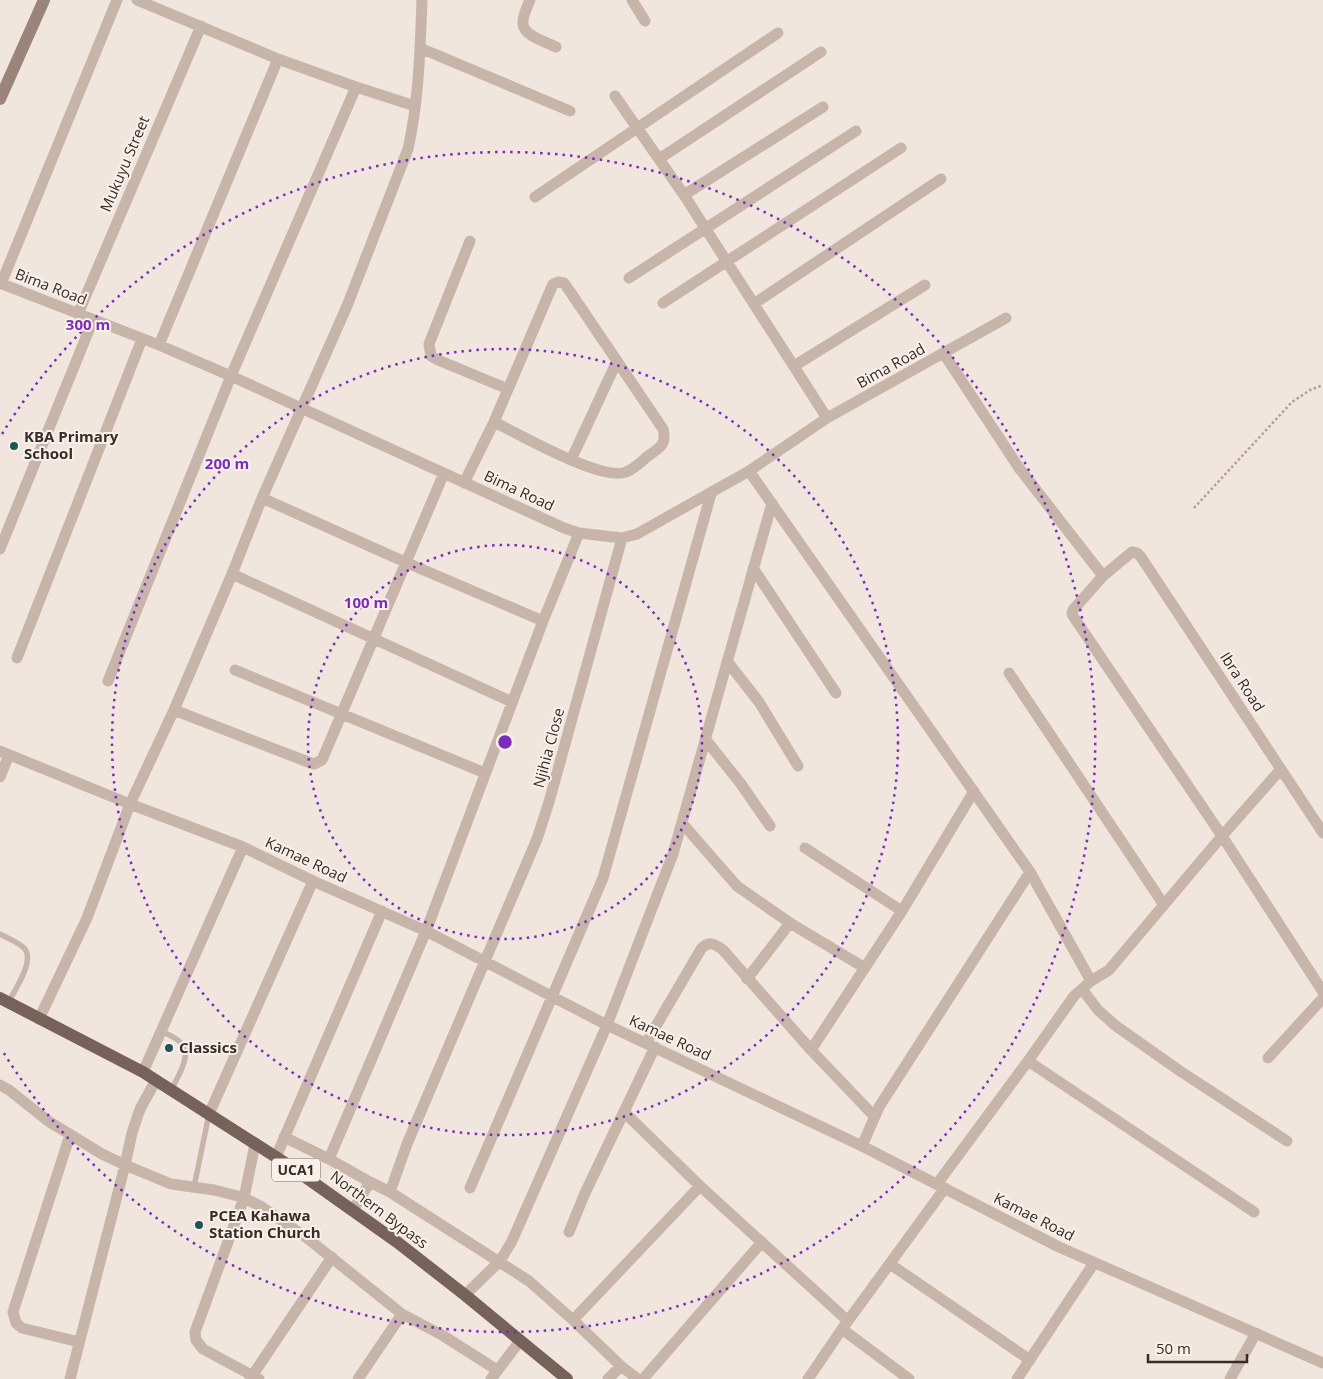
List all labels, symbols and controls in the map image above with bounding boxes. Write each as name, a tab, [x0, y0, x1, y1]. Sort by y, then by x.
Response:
street label: Mukuyu Street	[95, 113, 153, 215]
street label: Bima Road	[13, 263, 90, 309]
text: 300 m	[66, 314, 110, 334]
street label: Bima Road	[853, 338, 928, 392]
place label: KBA Primary School	[24, 426, 119, 463]
marker: KBA Primary School	[8, 440, 20, 452]
text: 200 m	[205, 453, 249, 473]
street label: Bima Road	[481, 465, 558, 515]
text: 100 m	[344, 592, 388, 612]
street label: Ibra Road	[1216, 648, 1270, 715]
street label: Njihia Close	[528, 706, 568, 790]
centre of rings	[496, 733, 514, 751]
street label: Kamae Road	[262, 831, 350, 887]
street label: Kamae Road	[626, 1009, 714, 1065]
place label: Classics	[179, 1037, 237, 1057]
marker: Classics	[163, 1042, 175, 1054]
road number: UCA1	[272, 1158, 320, 1182]
street label: Northern Bypass	[327, 1166, 433, 1253]
street label: Kamae Road	[991, 1187, 1078, 1245]
place label: PCEA Kahawa Station Church	[209, 1205, 321, 1242]
marker: PCEA Kahawa Station Church	[193, 1219, 205, 1231]
scale bar	[1148, 1332, 1247, 1364]
text: 50 m	[1156, 1338, 1191, 1358]

